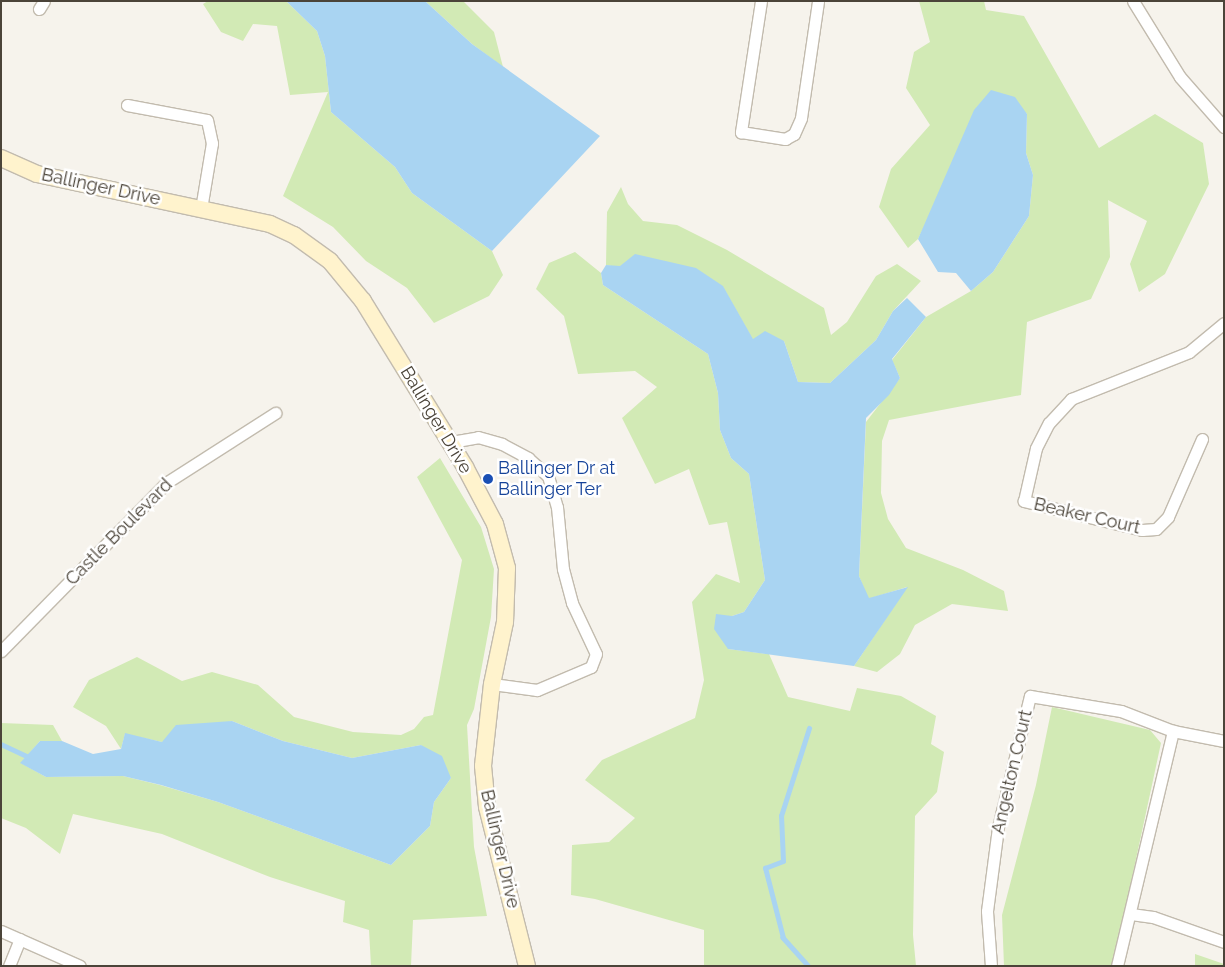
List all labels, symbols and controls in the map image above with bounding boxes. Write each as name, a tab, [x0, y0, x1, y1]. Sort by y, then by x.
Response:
street label: Ballinger Drive	[39, 164, 163, 210]
street label: Ballinger Drive	[395, 362, 477, 478]
place label: Ballinger Dr at Ballinger Ter	[498, 458, 616, 500]
marker: Ballinger Dr at Ballinger Ter	[482, 473, 494, 485]
street label: Castle Boulevard	[61, 474, 177, 590]
street label: Beaker Court	[1031, 493, 1143, 539]
street label: Angelton Court	[987, 708, 1037, 836]
street label: Ballinger Drive	[476, 787, 524, 911]

